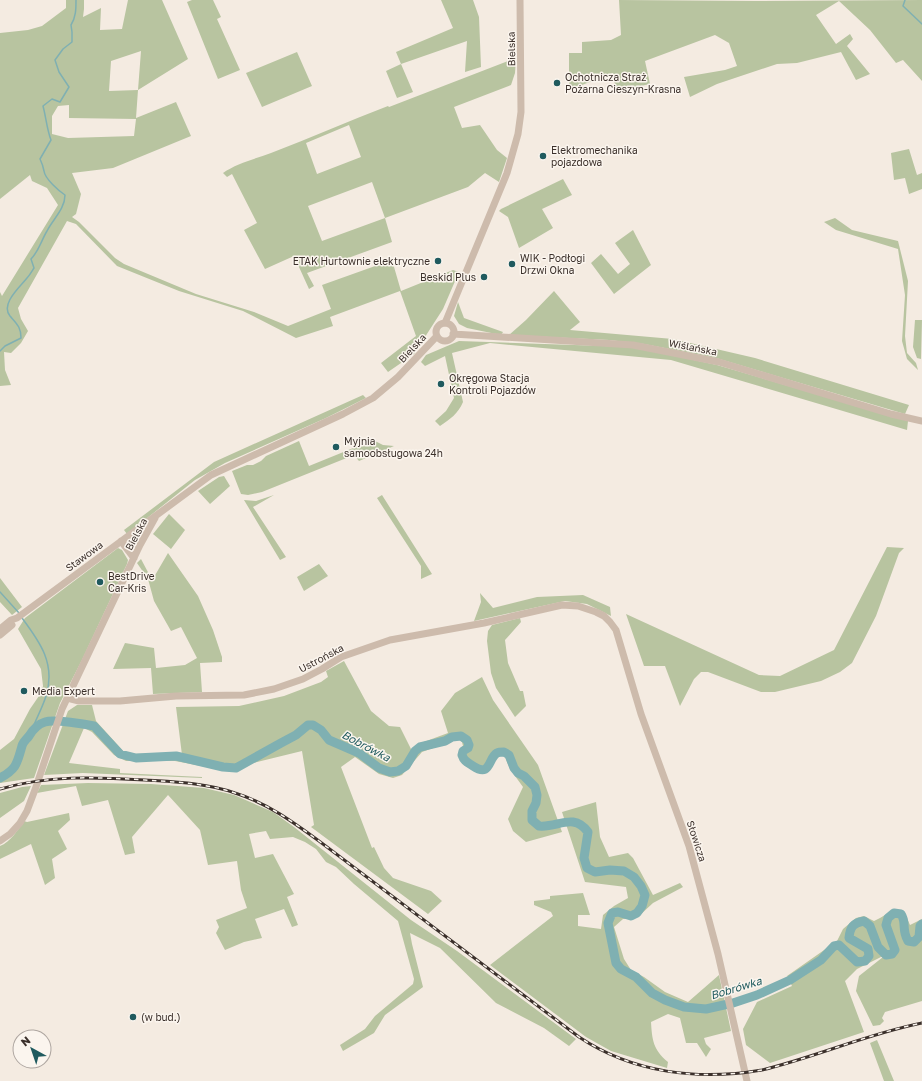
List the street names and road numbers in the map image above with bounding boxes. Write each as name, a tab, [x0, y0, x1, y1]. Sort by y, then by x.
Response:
street label: Bielska	[505, 31, 517, 67]
street label: Bielska	[396, 331, 428, 365]
street label: Wiślańska	[668, 336, 718, 358]
street label: Bielska	[123, 516, 149, 552]
street label: Stawowa	[63, 538, 105, 574]
street label: Ustrońska	[297, 641, 345, 675]
street label: Słowicza	[685, 819, 709, 863]

